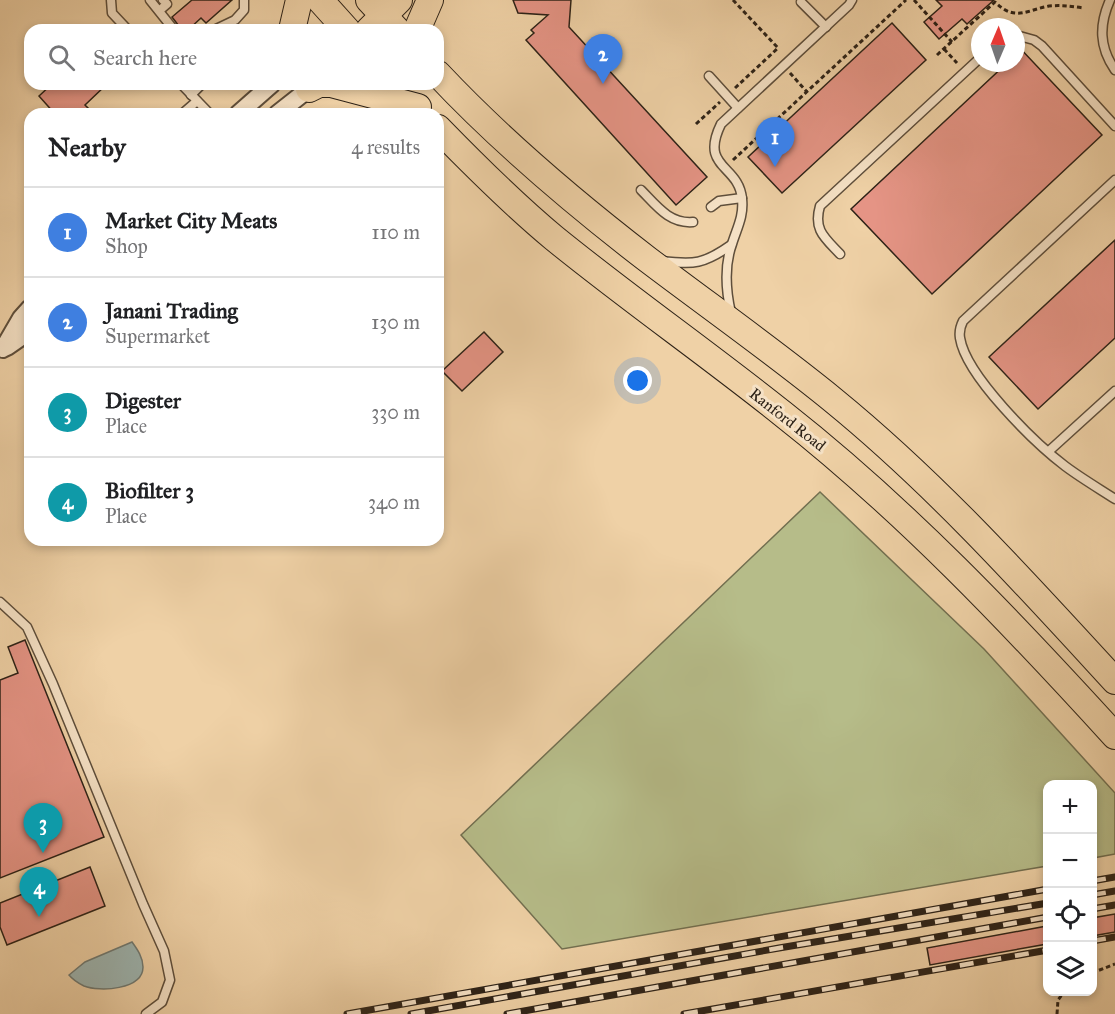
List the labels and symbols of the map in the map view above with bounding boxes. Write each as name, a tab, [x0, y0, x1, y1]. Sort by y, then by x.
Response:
north arrow	[971, 18, 1025, 72]
pin: 2	[584, 34, 622, 84]
pin: 1	[756, 118, 794, 167]
your location	[623, 366, 652, 395]
street label: Ranford Road	[746, 384, 830, 455]
pin: 3	[24, 804, 63, 853]
pin: 4	[20, 868, 58, 917]

